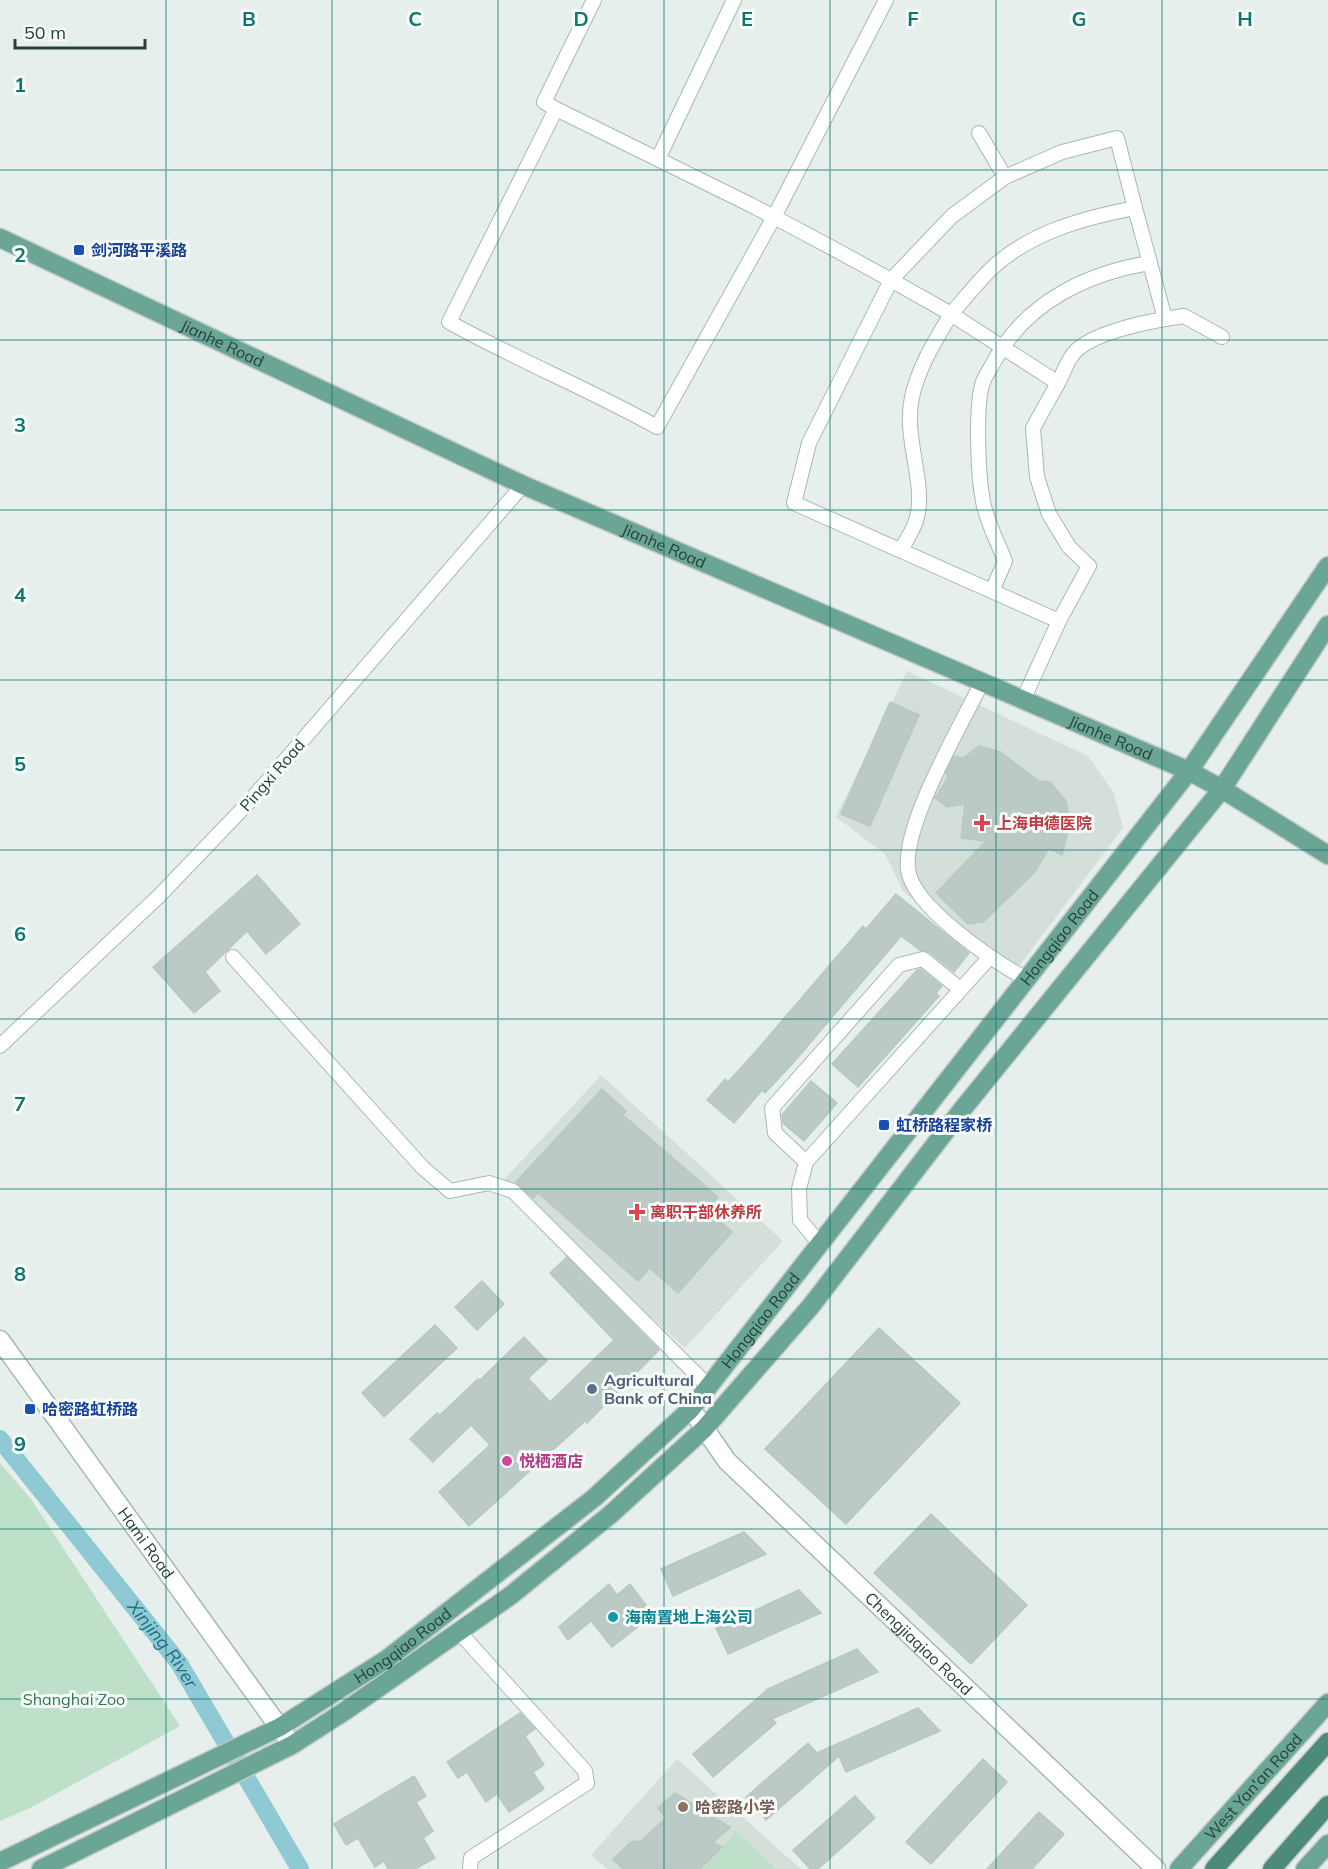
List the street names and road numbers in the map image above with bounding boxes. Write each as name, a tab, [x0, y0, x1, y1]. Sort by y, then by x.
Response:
street label: Jianhe Road	[178, 315, 267, 371]
street label: Jianhe Road	[619, 519, 709, 572]
street label: Jianhe Road	[1066, 711, 1156, 764]
street label: Pingxi Road	[235, 735, 309, 815]
street label: Hongqiao Road	[1016, 885, 1103, 989]
street label: Hongqiao Road	[717, 1268, 804, 1372]
street label: Hami Road	[114, 1503, 179, 1582]
street label: Chengjiaqiao Road	[861, 1588, 977, 1699]
street label: Hongqiao Road	[350, 1603, 455, 1688]
street label: West Yan'an Road	[1200, 1729, 1306, 1844]

